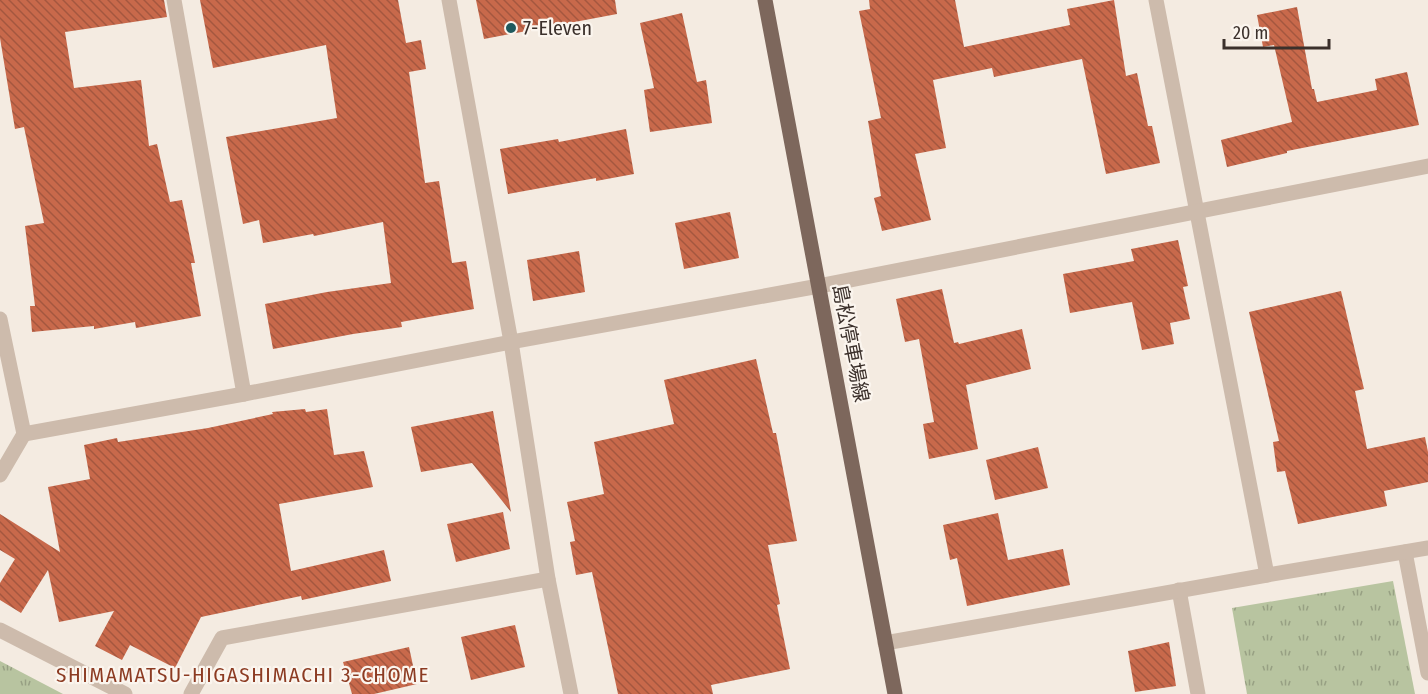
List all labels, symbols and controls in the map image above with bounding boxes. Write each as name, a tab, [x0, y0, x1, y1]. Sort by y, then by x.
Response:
scale bar	[1224, 12, 1329, 50]
place label: 7-Eleven	[523, 16, 592, 40]
marker: 7-Eleven	[504, 21, 518, 35]
text: 20 m	[1233, 22, 1268, 44]
street label: 島松停車場線	[828, 282, 874, 404]
district label: SHIMAMATSU-HIGASHIMACHI 3-CHOME	[56, 662, 430, 688]

